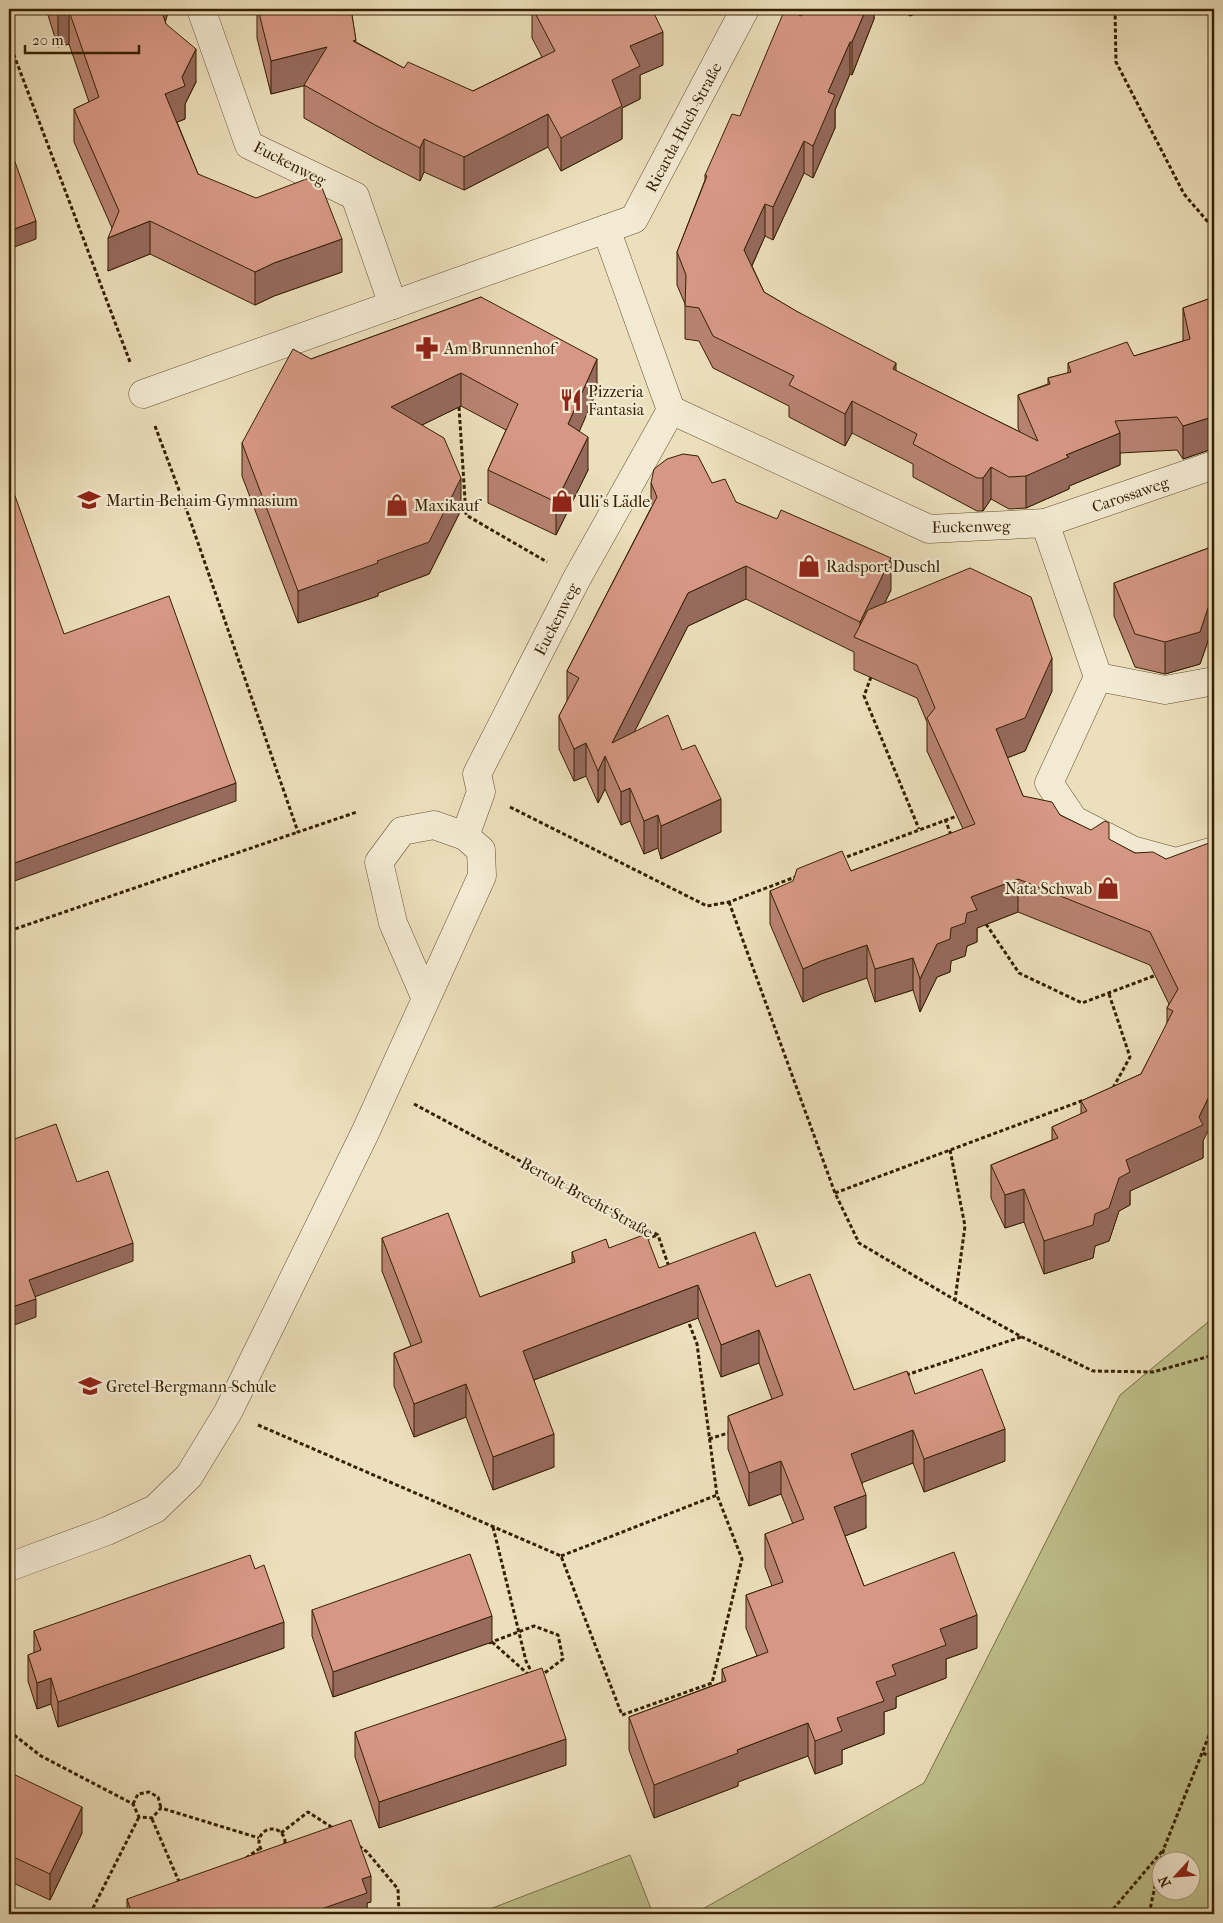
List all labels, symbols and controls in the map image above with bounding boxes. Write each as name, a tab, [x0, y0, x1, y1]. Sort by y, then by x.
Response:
scale bar	[25, 22, 139, 54]
text: 20 m	[32, 31, 64, 49]
street label: Ricarda-Huch-Straße	[641, 59, 726, 195]
street label: Euckenweg	[250, 137, 330, 190]
pharmacy icon: Am Brunnenhof	[414, 335, 440, 361]
place label: Am Brunnenhof	[443, 339, 559, 358]
place label: Pizzeria Fantasia	[588, 382, 645, 419]
restaurant icon: Pizzeria Fantasia	[558, 387, 584, 413]
street label: Carossaweg	[1089, 472, 1171, 516]
school or university icon: Martin-Behaim-Gymnasium	[76, 487, 102, 513]
shop icon: Uli's Lädle	[549, 488, 575, 514]
place label: Martin-Behaim-Gymnasium	[106, 491, 299, 510]
shop icon: Maxikauf	[384, 492, 410, 518]
place label: Uli's Lädle	[578, 492, 650, 511]
place label: Maxikauf	[414, 496, 483, 515]
street label: Euckenweg	[931, 516, 1011, 537]
shop icon: Radsport Duschl	[796, 553, 822, 579]
place label: Radsport Duschl	[826, 557, 941, 576]
street label: Euckenweg	[530, 579, 583, 659]
shop icon: Nata Schwab	[1095, 875, 1121, 901]
place label: Nata Schwab	[1005, 879, 1092, 898]
street label: Bertolt-Brecht-Straße	[517, 1153, 656, 1242]
school or university icon: Gretel-Bergmann-Schule	[77, 1373, 103, 1399]
place label: Gretel-Bergmann-Schule	[106, 1377, 277, 1396]
north arrow	[1150, 1850, 1200, 1900]
text: N	[1155, 1873, 1175, 1890]

